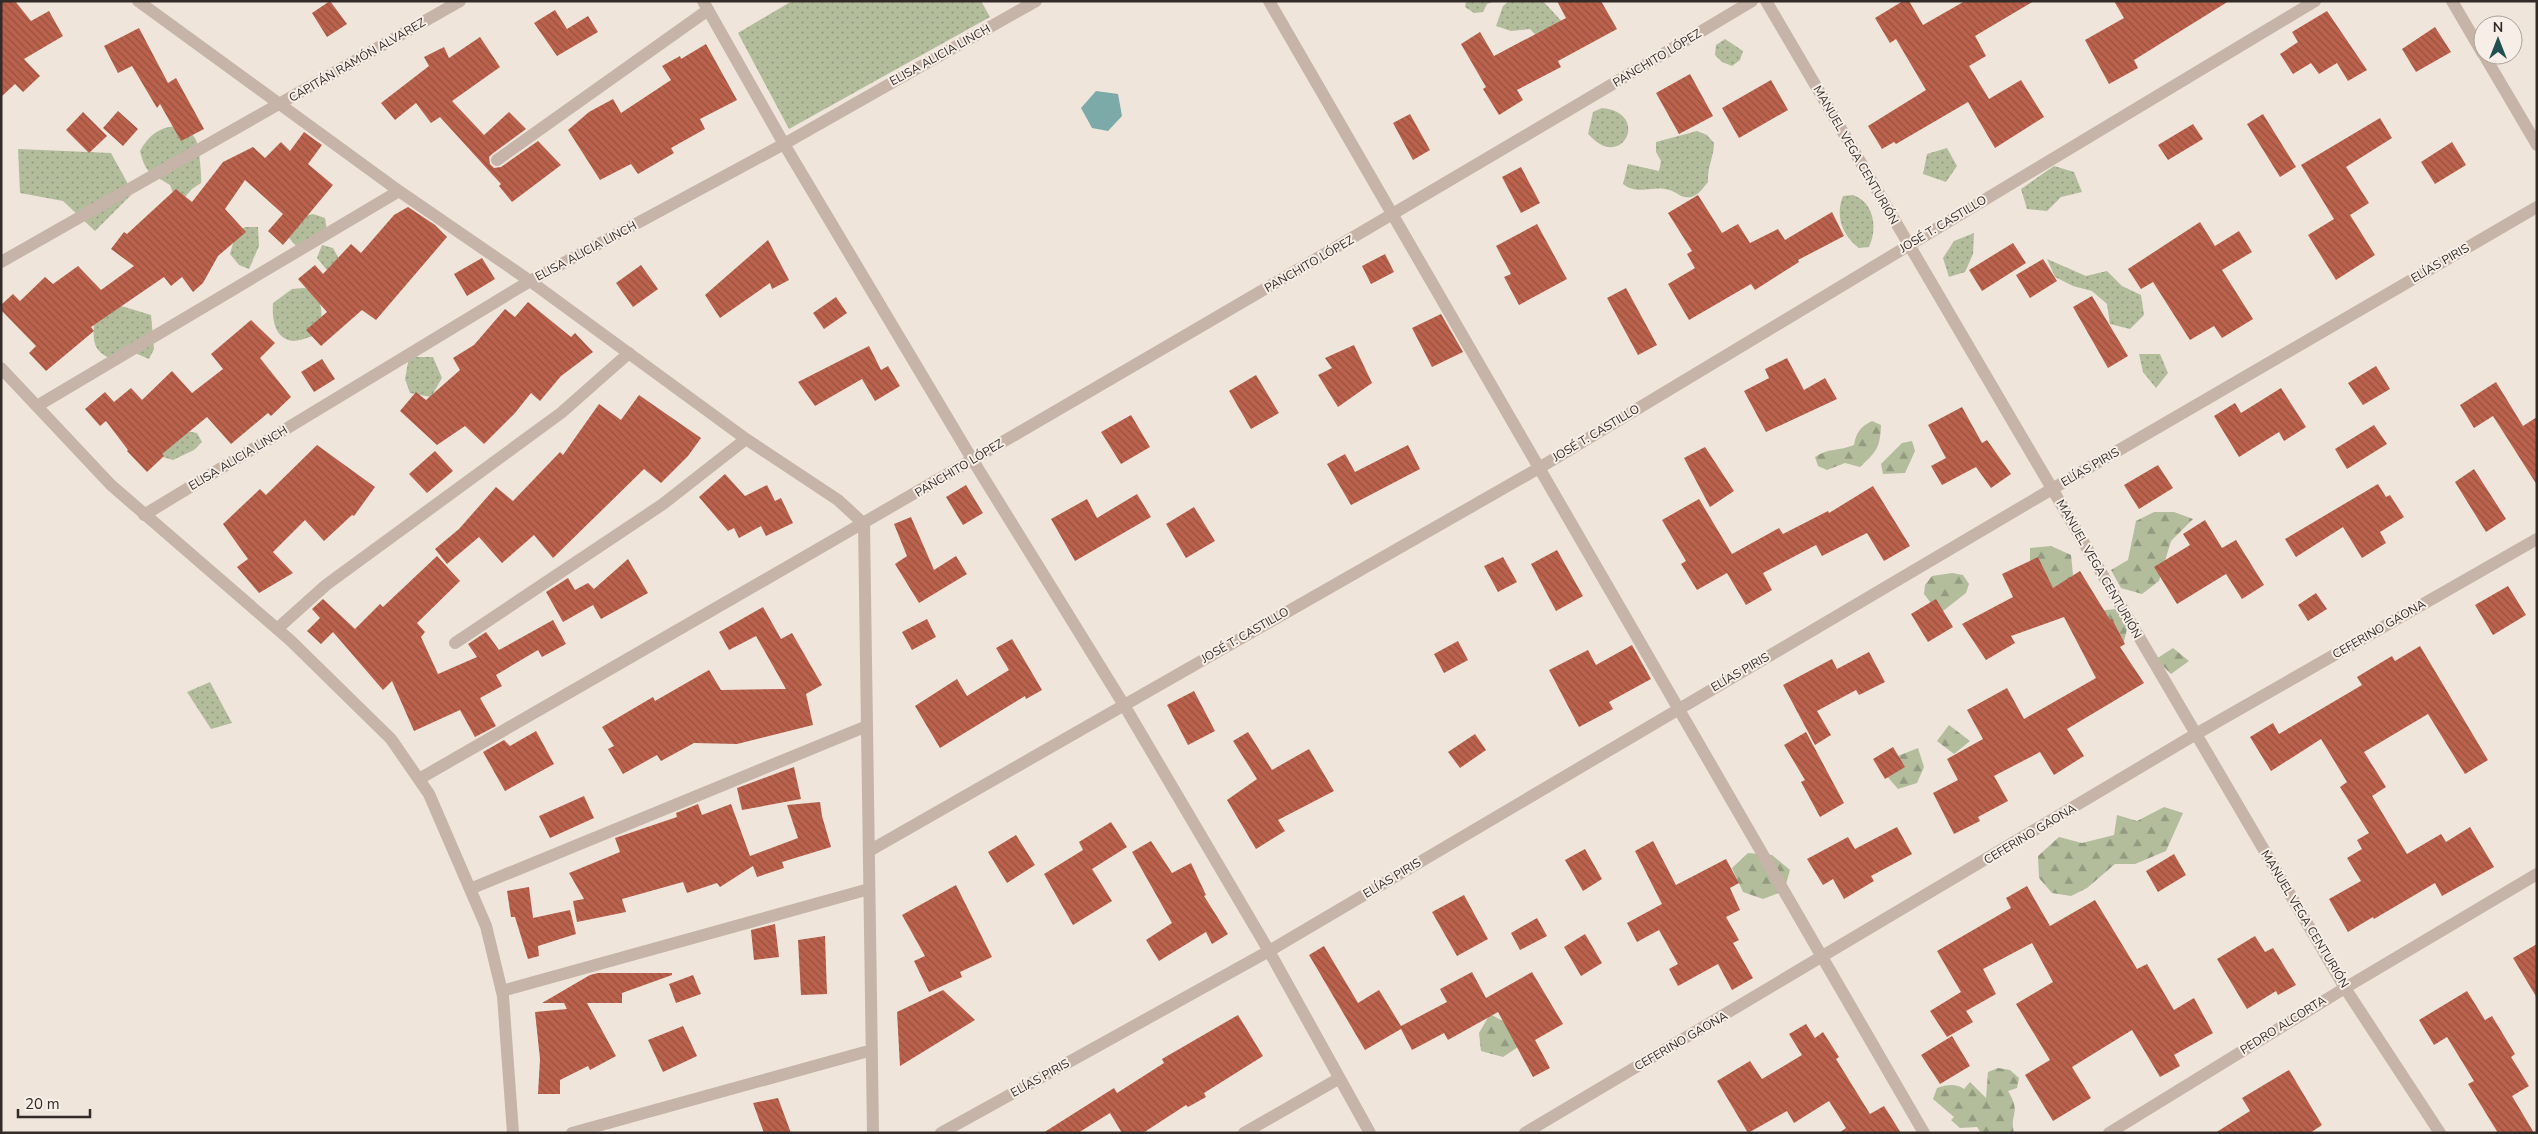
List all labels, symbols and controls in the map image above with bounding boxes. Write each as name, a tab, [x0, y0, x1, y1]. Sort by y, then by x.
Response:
street label: CAPITÁN RAMÓN ALVAREZ	[286, 14, 428, 106]
north arrow	[2473, 15, 2523, 65]
text: N	[2493, 18, 2503, 37]
street label: ELISA ALICIA LINCH	[887, 21, 993, 89]
street label: PANCHITO LÓPEZ	[1610, 25, 1704, 91]
street label: MANUEL VEGA CENTURIÓN	[1810, 83, 1902, 227]
street label: JOSÉ T. CASTILLO	[1896, 192, 1989, 257]
street label: ELISA ALICIA LINCH	[532, 217, 640, 285]
street label: PANCHITO LÓPEZ	[1261, 232, 1357, 296]
street label: ELÍAS PIRIS	[2408, 240, 2472, 286]
street label: JOSÉ T. CASTILLO	[1549, 401, 1642, 466]
street label: ELISA ALICIA LINCH	[186, 422, 290, 494]
street label: PANCHITO LÓPEZ	[912, 435, 1006, 501]
street label: ELÍAS PIRIS	[2058, 444, 2122, 490]
street label: MANUEL VEGA CENTURIÓN	[2053, 497, 2145, 641]
street label: CEFERINO GAONA	[2330, 596, 2429, 662]
street label: JOSÉ T. CASTILLO	[1197, 603, 1292, 667]
street label: ELÍAS PIRIS	[1708, 649, 1772, 695]
street label: CEFERINO GAONA	[1981, 800, 2079, 868]
street label: MANUEL VEGA CENTURIÓN	[2257, 847, 2353, 991]
street label: ELÍAS PIRIS	[1360, 854, 1424, 902]
street label: PEDRO ALCORTA	[2237, 992, 2329, 1058]
street label: CEFERINO GAONA	[1632, 1008, 1731, 1074]
street label: ELÍAS PIRIS	[1008, 1055, 1072, 1101]
scale bar	[18, 1086, 90, 1118]
text: 20 m	[25, 1094, 60, 1114]

